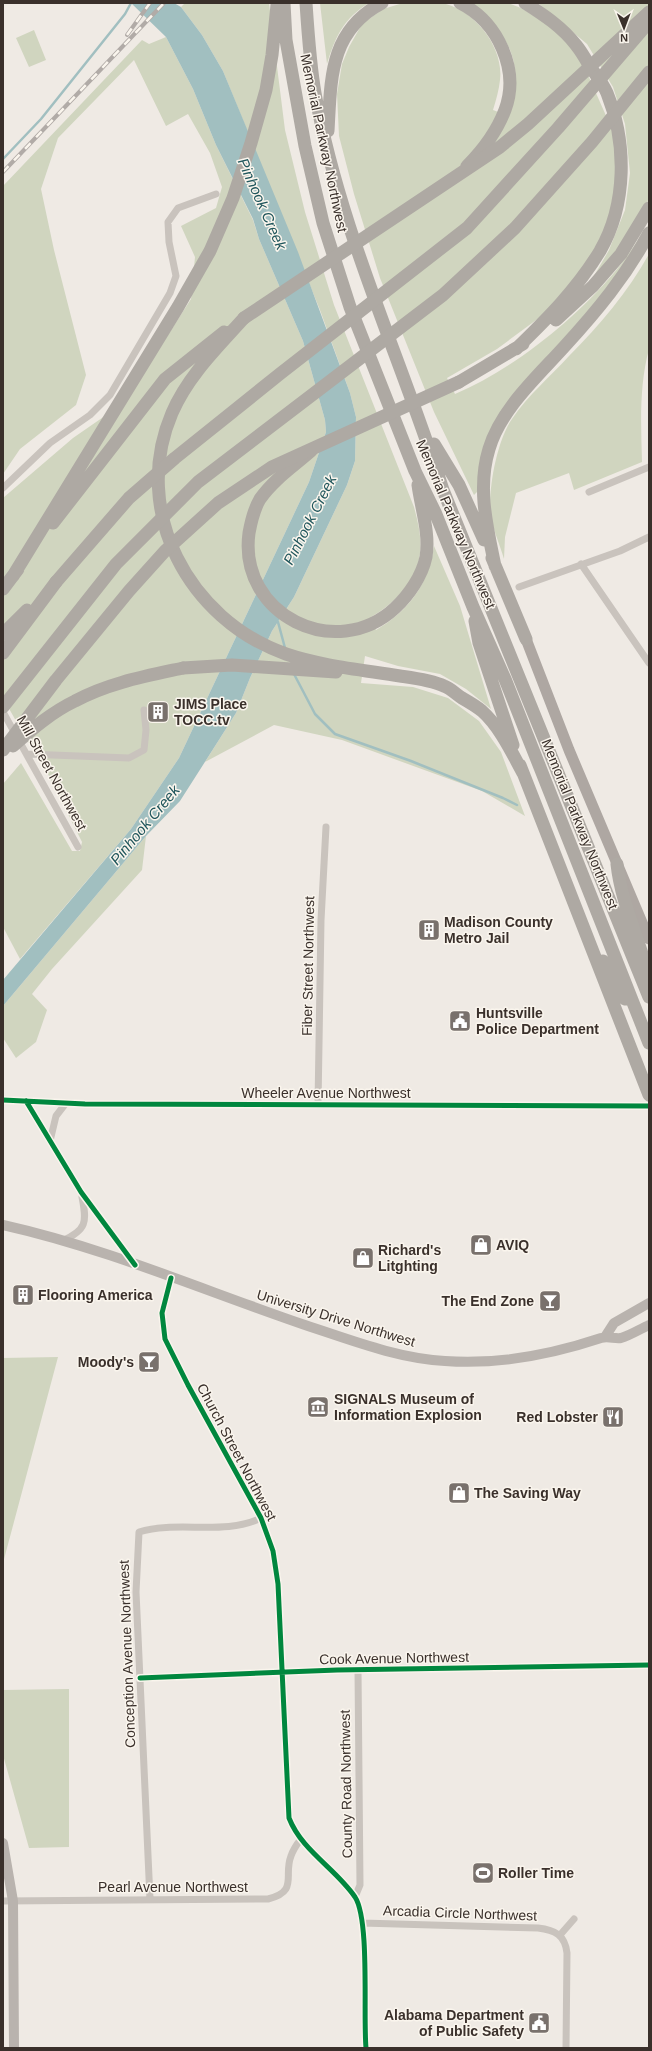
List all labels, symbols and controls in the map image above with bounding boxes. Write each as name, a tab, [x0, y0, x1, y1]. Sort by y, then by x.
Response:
north arrow	[604, 8, 644, 48]
text: N	[620, 32, 628, 44]
street label: Memorial Parkway Northwest	[297, 52, 351, 234]
water label: Pinhook Creek	[235, 155, 291, 254]
street label: Memorial Parkway Northwest	[413, 437, 499, 611]
water label: Pinhook Creek	[280, 471, 340, 567]
place label: JIMS Place TOCC.tv	[174, 696, 247, 728]
building icon: JIMS Place TOCC.tv	[145, 699, 171, 725]
street label: Mill Street Northwest	[14, 713, 90, 833]
street label: Memorial Parkway Northwest	[538, 737, 622, 911]
water label: Pinhook Creek	[106, 780, 184, 868]
street label: Fiber Street Northwest	[299, 896, 317, 1036]
place label: Madison County Metro Jail	[444, 914, 553, 946]
building icon: Madison County Metro Jail	[416, 917, 442, 943]
place label: Huntsville Police Department	[476, 1005, 599, 1037]
public building icon: Huntsville Police Department	[447, 1008, 473, 1034]
street label: Wheeler Avenue Northwest	[241, 1085, 411, 1101]
shop icon: AVIQ	[468, 1232, 494, 1258]
place label: AVIQ	[496, 1237, 529, 1253]
place label: Richard's Litghting	[378, 1242, 441, 1274]
shop icon: Richard's Litghting	[350, 1245, 376, 1271]
building icon: Flooring America	[10, 1282, 36, 1308]
street label: University Drive Northwest	[255, 1286, 417, 1350]
place label: Flooring America	[38, 1287, 153, 1303]
bar icon: The End Zone	[537, 1288, 563, 1314]
place label: The End Zone	[441, 1293, 534, 1309]
bar icon: Moody's	[136, 1349, 162, 1375]
place label: Moody's	[78, 1354, 134, 1370]
street label: Church Street Northwest	[194, 1381, 280, 1524]
place label: SIGNALS Museum of Information Explosion	[334, 1391, 482, 1423]
museum icon: SIGNALS Museum of Information Explosion	[305, 1394, 331, 1420]
restaurant icon: Red Lobster	[600, 1404, 626, 1430]
place label: Red Lobster	[516, 1409, 599, 1425]
shop icon: The Saving Way	[446, 1480, 472, 1506]
place label: The Saving Way	[474, 1485, 581, 1501]
street label: Conception Avenue Northwest	[116, 1560, 138, 1748]
street label: Cook Avenue Northwest	[319, 1649, 469, 1667]
street label: County Road Northwest	[337, 1709, 355, 1858]
sports icon: Roller Time	[470, 1860, 496, 1886]
place label: Roller Time	[498, 1865, 574, 1881]
street label: Pearl Avenue Northwest	[98, 1879, 248, 1895]
street label: Arcadia Circle Northwest	[383, 1902, 537, 1924]
place label: Alabama Department of Public Safety	[384, 2007, 524, 2039]
public building icon: Alabama Department of Public Safety	[526, 2010, 552, 2036]

